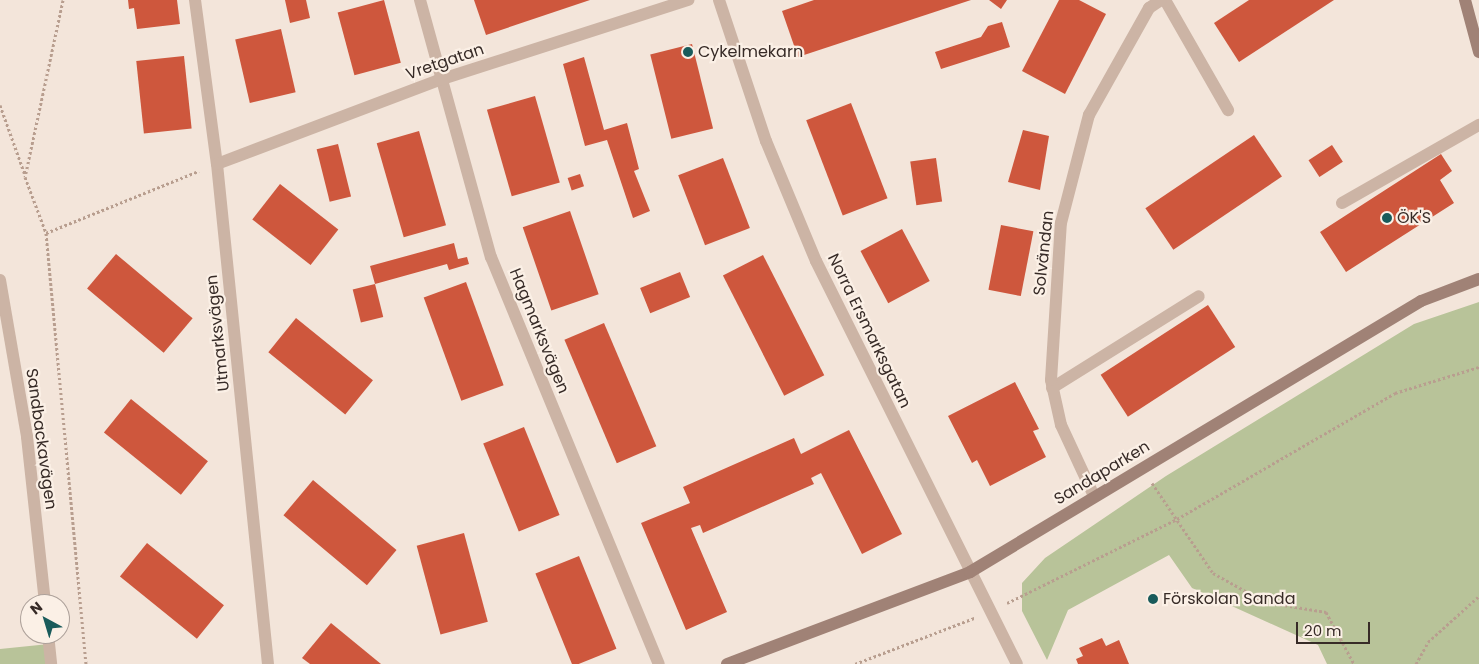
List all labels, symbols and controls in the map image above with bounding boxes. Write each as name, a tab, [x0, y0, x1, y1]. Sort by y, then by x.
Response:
street label: Vretgatan	[404, 40, 486, 84]
place label: Cykelmekarn	[698, 42, 803, 62]
marker: Cykelmekarn	[682, 46, 694, 58]
place label: ÖK'S	[1397, 208, 1431, 228]
street label: Solvändan	[1030, 209, 1058, 297]
marker: ÖK'S	[1381, 212, 1393, 224]
street label: Norra Ersmarksgatan	[823, 251, 915, 411]
street label: Hagmarksvägen	[505, 266, 573, 396]
street label: Utmarksvägen	[202, 274, 234, 392]
street label: Sandbackavägen	[22, 367, 60, 511]
street label: Sandaparken	[1051, 437, 1153, 509]
place label: Förskolan Sanda	[1163, 589, 1295, 609]
marker: Förskolan Sanda	[1147, 593, 1159, 605]
north arrow	[20, 594, 70, 644]
text: N	[26, 597, 47, 619]
scale bar	[1299, 612, 1373, 644]
text: 20 m	[1304, 620, 1342, 641]

